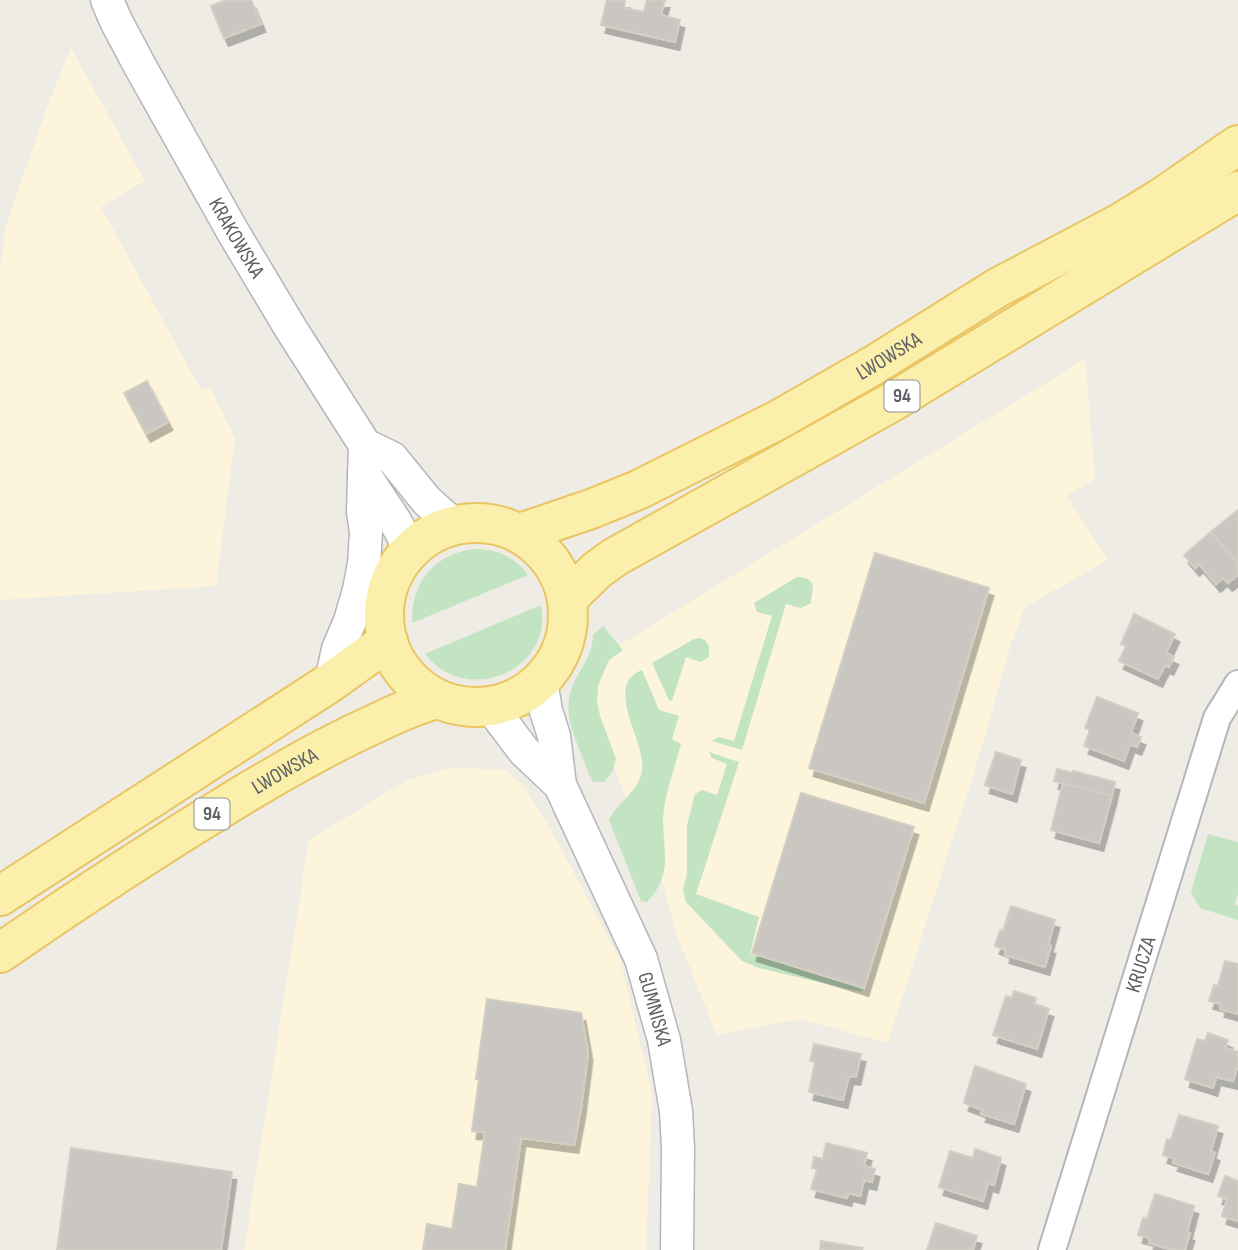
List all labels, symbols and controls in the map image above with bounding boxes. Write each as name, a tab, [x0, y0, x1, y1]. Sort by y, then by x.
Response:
street label: KRAKOWSKA	[204, 193, 271, 283]
street label: LWOWSKA	[851, 326, 927, 385]
road number: 94	[884, 380, 920, 412]
street label: LWOWSKA	[247, 742, 323, 799]
road number: 94	[194, 799, 230, 830]
street label: KRUCZA	[1120, 932, 1161, 995]
street label: GUMNISKA	[633, 969, 677, 1049]

